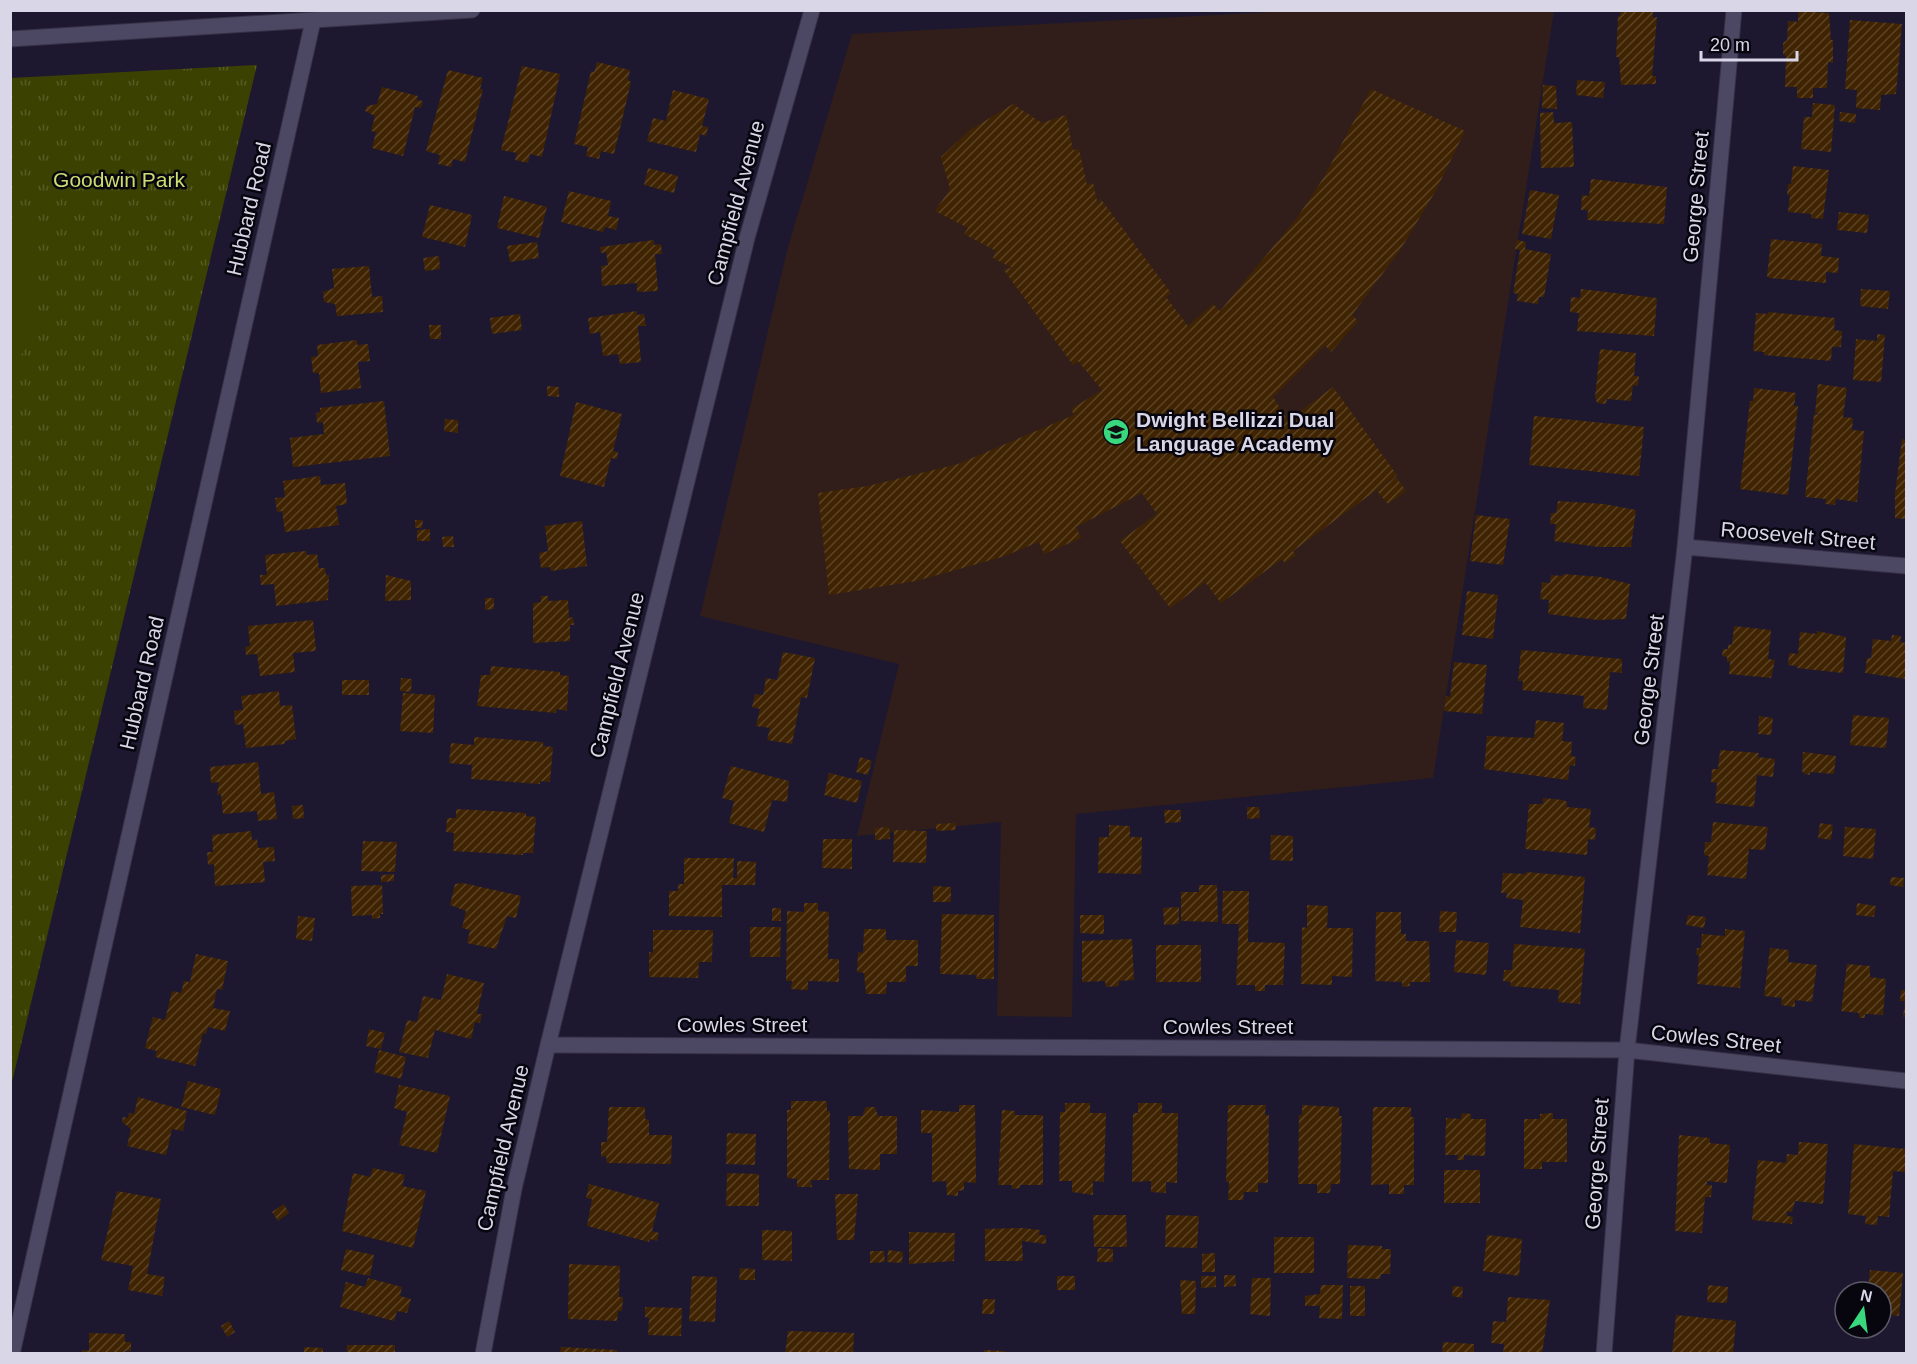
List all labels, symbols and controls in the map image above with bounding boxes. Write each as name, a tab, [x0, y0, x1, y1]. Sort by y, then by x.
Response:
scale bar	[1701, 24, 1797, 62]
text: 20 m	[1710, 35, 1750, 55]
street label: Campfield Avenue	[702, 118, 769, 288]
street label: George Street	[1678, 130, 1713, 264]
street label: Hubbard Road	[222, 140, 275, 278]
park label: Goodwin Park	[53, 168, 185, 191]
place label: Dwight Bellizzi Dual Language Academy	[1136, 408, 1334, 455]
school or university icon: Dwight Bellizzi Dual Language Academy	[1101, 417, 1131, 447]
street label: Roosevelt Street	[1720, 517, 1877, 554]
street label: Campfield Avenue	[585, 590, 648, 760]
street label: George Street	[1629, 613, 1668, 747]
street label: Hubbard Road	[115, 614, 168, 752]
street label: Cowles Street	[677, 1013, 808, 1036]
street label: Cowles Street	[1163, 1015, 1294, 1038]
street label: Cowles Street	[1650, 1020, 1782, 1057]
street label: Campfield Avenue	[472, 1062, 533, 1233]
street label: George Street	[1580, 1097, 1613, 1231]
north arrow	[1833, 1280, 1893, 1340]
text: N	[1859, 1286, 1874, 1305]

